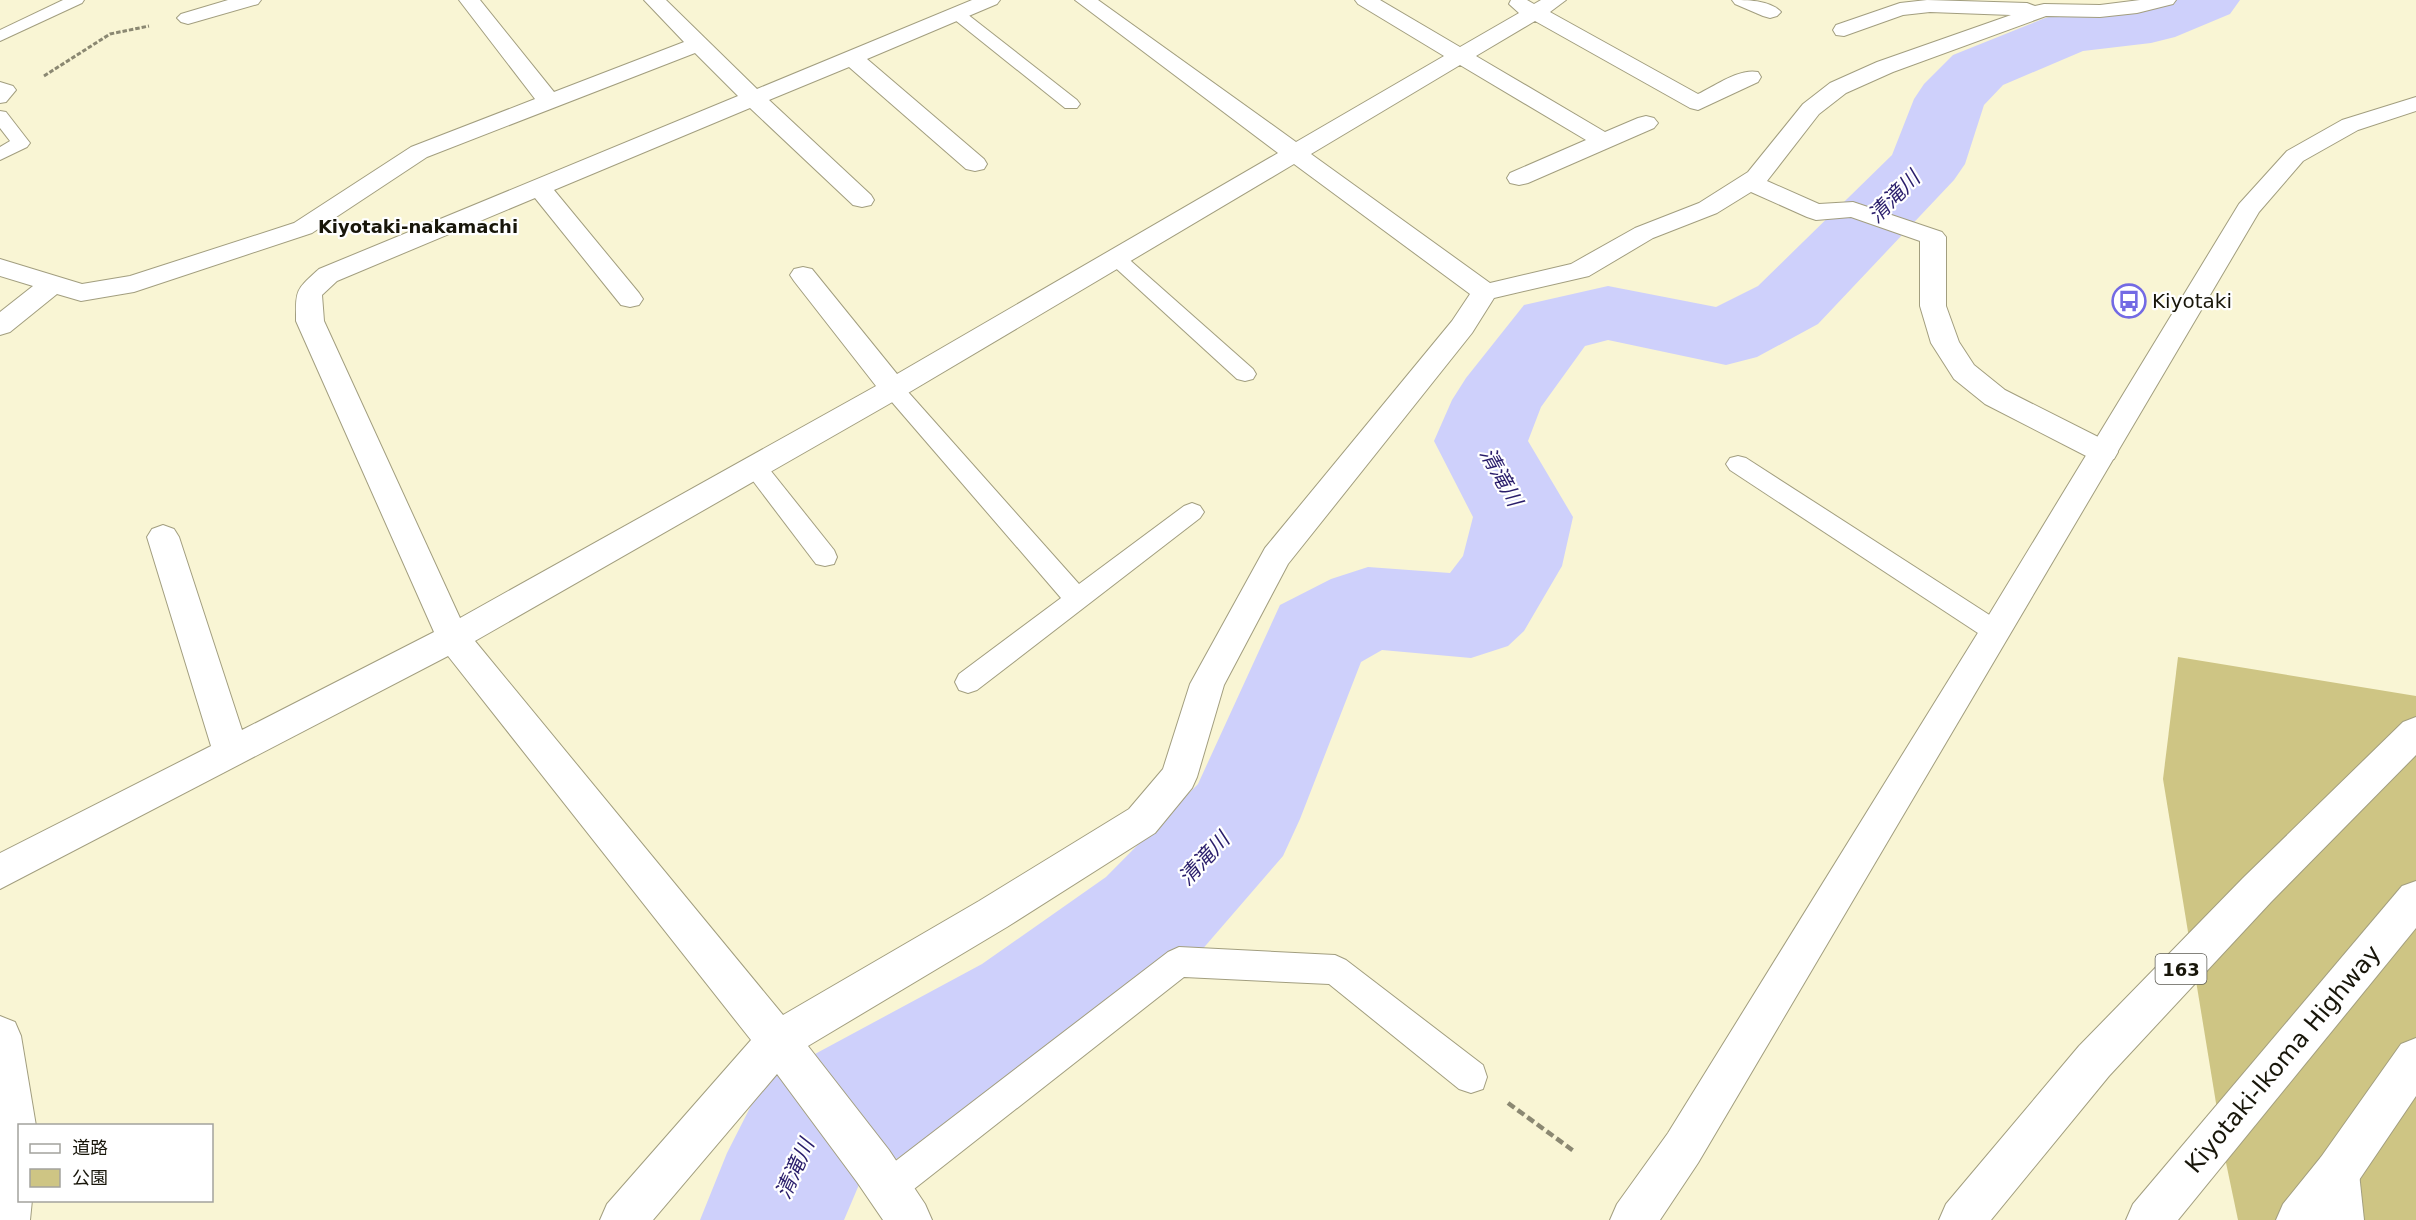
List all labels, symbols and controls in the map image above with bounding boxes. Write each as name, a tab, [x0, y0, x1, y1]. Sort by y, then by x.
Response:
water label: 清滝川	[1863, 165, 1926, 228]
district label: Kiyotaki-nakamachi	[318, 216, 518, 237]
bus stop icon: Kiyotaki	[2111, 283, 2147, 319]
place label: Kiyotaki	[2152, 289, 2232, 313]
water label: 清滝川	[1475, 444, 1528, 512]
water label: 清滝川	[1174, 826, 1236, 890]
street label: Kiyotaki-Ikoma Highway	[2179, 939, 2387, 1179]
road number: 163	[2156, 954, 2206, 984]
legend	[18, 1124, 213, 1202]
water label: 清滝川	[771, 1134, 820, 1203]
text: 道路	[72, 1137, 108, 1158]
text: 公園	[72, 1167, 108, 1188]

